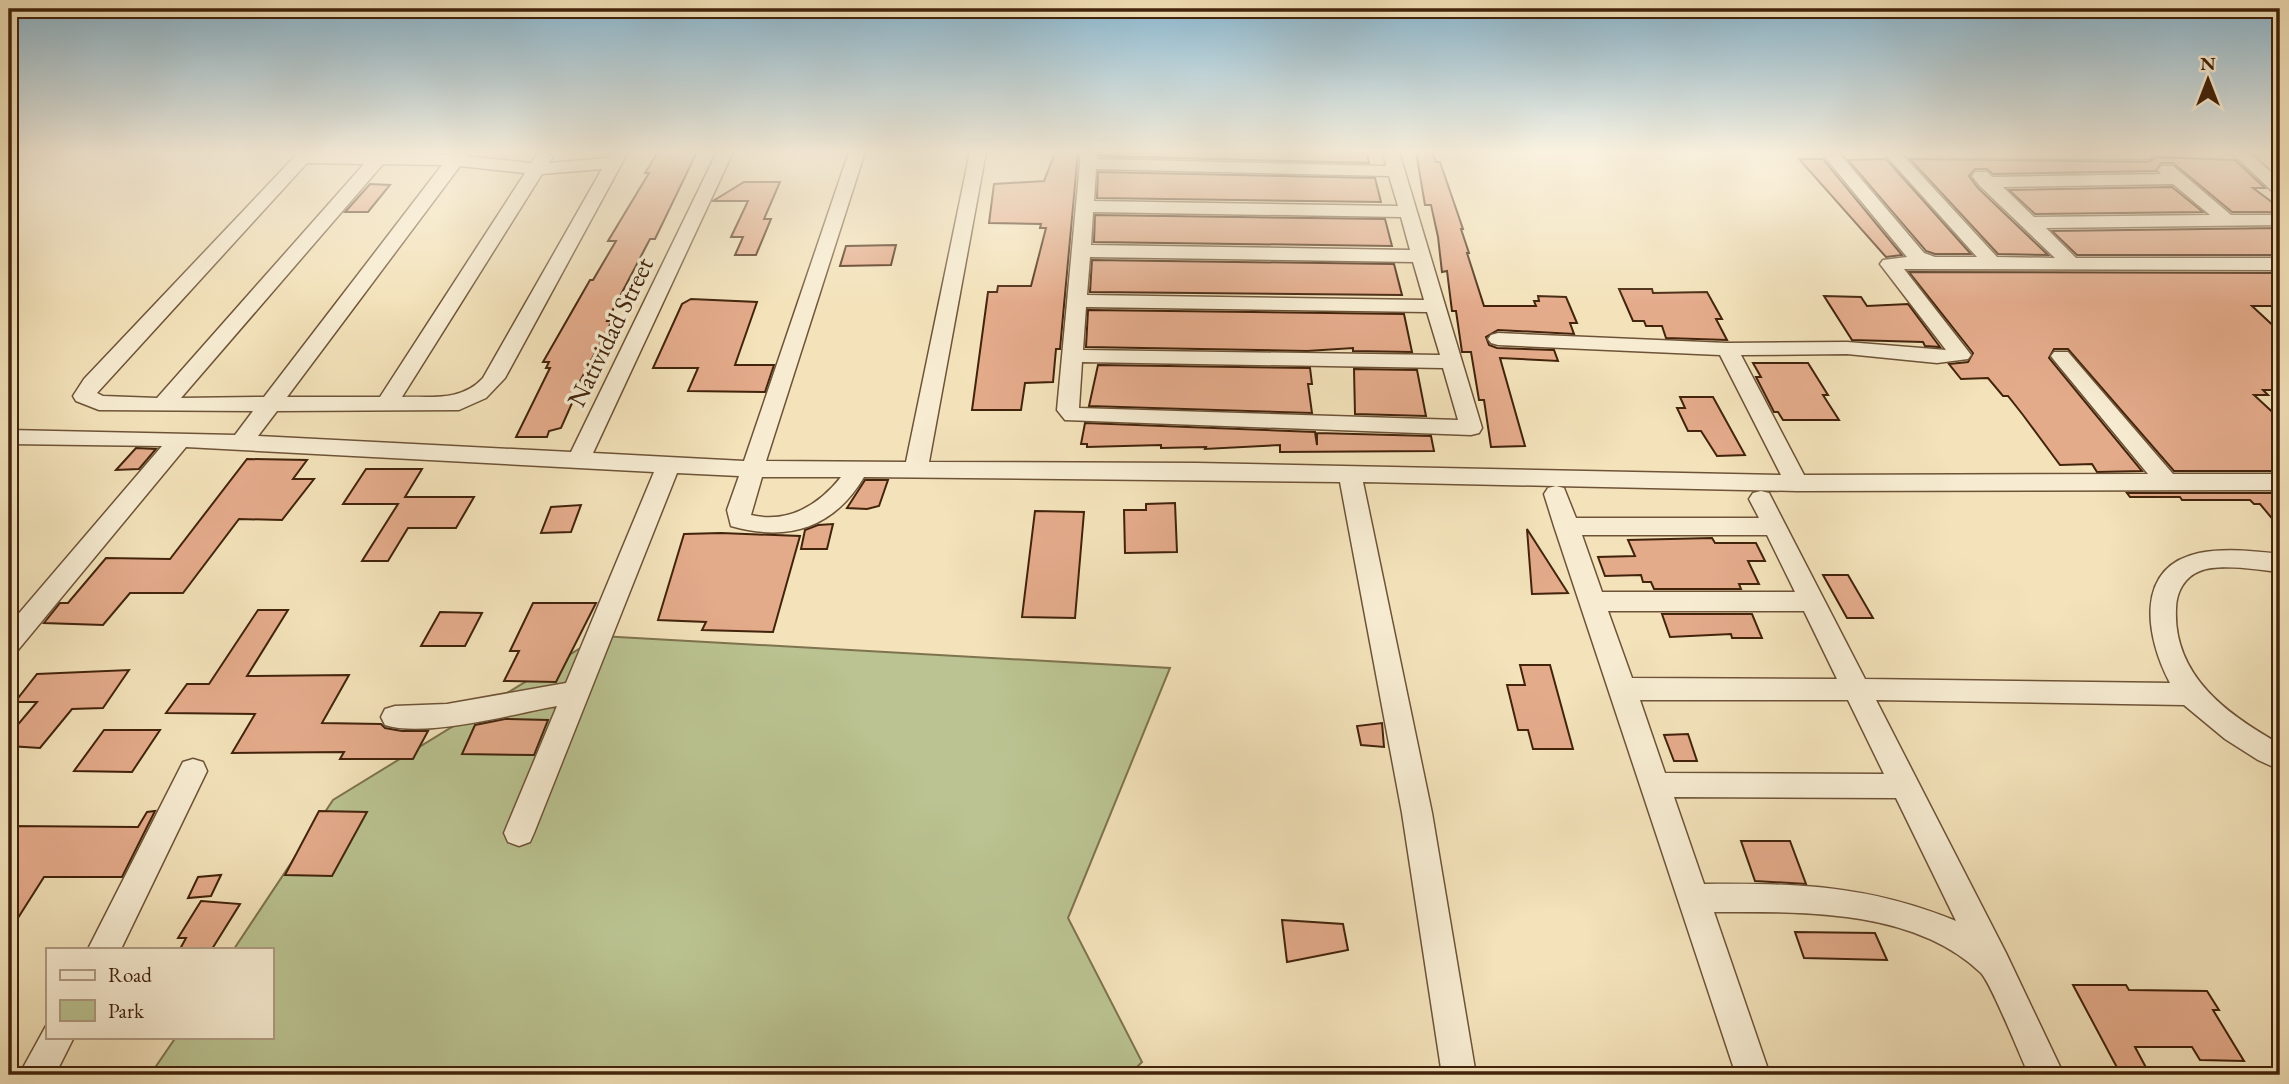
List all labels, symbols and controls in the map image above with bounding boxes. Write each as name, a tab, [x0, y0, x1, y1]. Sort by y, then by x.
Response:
north arrow	[2174, 46, 2244, 116]
text: N	[2200, 51, 2216, 76]
street label: Natividad Street	[559, 252, 661, 412]
legend	[46, 948, 273, 1038]
text: Road	[108, 961, 152, 988]
text: Park	[108, 997, 145, 1024]

